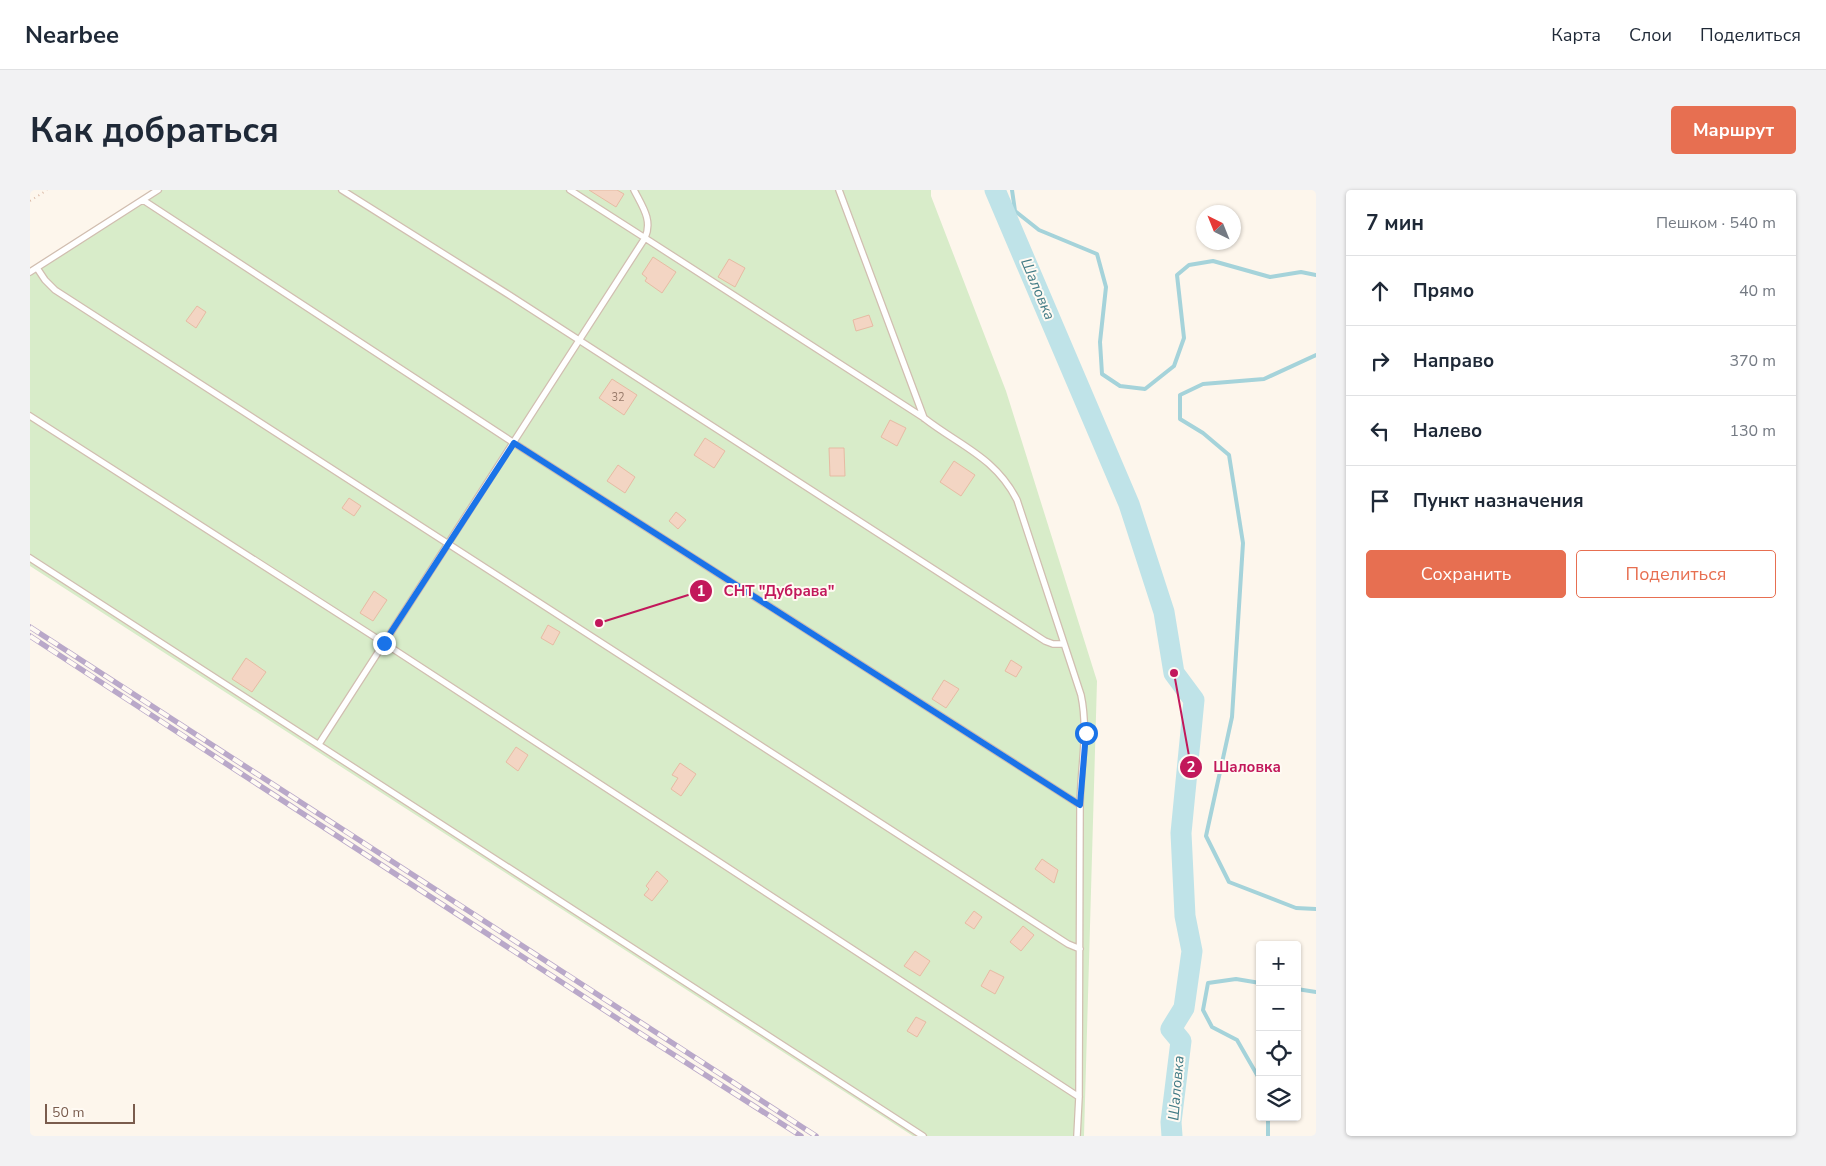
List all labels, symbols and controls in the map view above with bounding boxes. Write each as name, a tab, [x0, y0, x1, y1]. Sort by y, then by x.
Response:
text: Nearbee	[25, 19, 119, 51]
text: Карта	[1551, 23, 1601, 47]
text: Слои	[1629, 23, 1672, 47]
text: Поделиться	[1700, 23, 1801, 47]
button: Маршрут	[1671, 106, 1796, 154]
text: Как добраться	[30, 107, 279, 154]
north arrow	[1196, 205, 1241, 250]
text: 7 мин	[1366, 209, 1424, 237]
text: Пешком · 540 m	[1656, 212, 1776, 234]
water label: Шаловка	[1016, 255, 1060, 323]
icon: ahead	[1366, 277, 1394, 305]
text: Прямо	[1413, 278, 1474, 304]
text: 40 m	[1739, 280, 1776, 302]
icon: right	[1366, 347, 1394, 375]
text: Направо	[1413, 348, 1494, 374]
text: 370 m	[1729, 350, 1776, 372]
house number: 32	[611, 390, 625, 405]
icon: left	[1366, 417, 1394, 445]
text: Налево	[1413, 418, 1482, 444]
text: 130 m	[1729, 420, 1776, 442]
icon: arrive	[1366, 487, 1394, 515]
text: Пункт назначения	[1413, 488, 1584, 514]
button: Сохранить	[1366, 550, 1566, 598]
button: Поделиться	[1576, 550, 1776, 598]
callout: СНТ "Дубрава"	[689, 576, 845, 606]
text: 1	[696, 581, 706, 601]
text: СНТ "Дубрава"	[723, 581, 835, 601]
route end	[373, 632, 396, 655]
route start	[1075, 722, 1098, 745]
callout: Шаловка	[1178, 752, 1291, 782]
text: 2	[1186, 757, 1196, 777]
text: Шаловка	[1213, 757, 1281, 777]
map controls	[1256, 941, 1301, 1121]
button: +	[1256, 941, 1301, 986]
button: −	[1256, 986, 1301, 1031]
button: locate	[1256, 1031, 1301, 1076]
water label: Шаловка	[1163, 1055, 1189, 1121]
button: layers	[1256, 1076, 1301, 1121]
scale bar	[45, 1101, 135, 1124]
text: 50 m	[52, 1103, 84, 1122]

